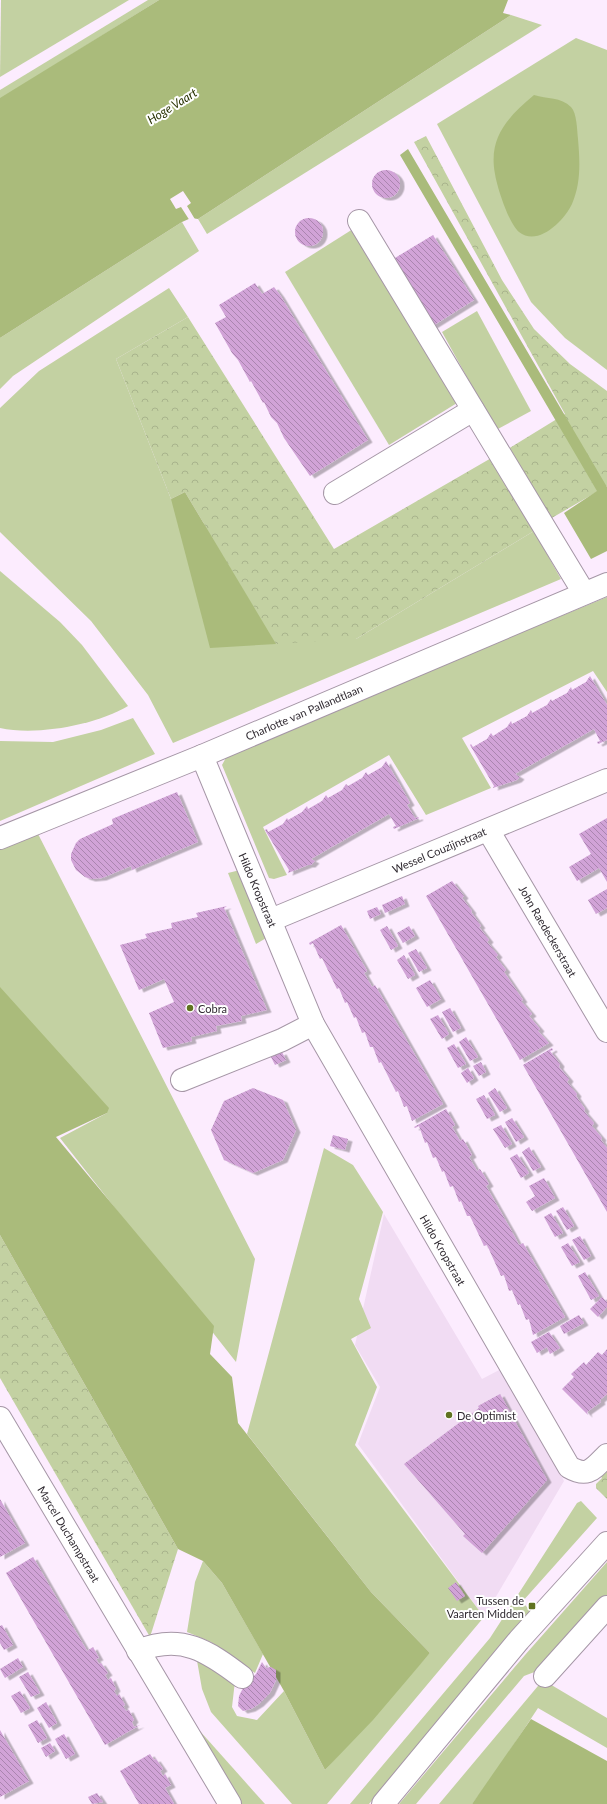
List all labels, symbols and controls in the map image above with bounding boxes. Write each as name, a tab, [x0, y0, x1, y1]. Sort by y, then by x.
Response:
water label: Hoge Vaart	[144, 84, 200, 127]
street label: Charlotte van Pallandtlaan	[243, 681, 365, 743]
street label: Wessel Couzijnstraat	[390, 824, 488, 876]
street label: Hildo Kropstraat	[236, 851, 280, 929]
street label: John Raedeckerstraat	[516, 883, 580, 979]
place label: Cobra	[198, 1002, 227, 1015]
marker: Cobra	[185, 1003, 195, 1013]
street label: Hildo Kropstraat	[417, 1212, 469, 1288]
place label: De Optimist	[457, 1409, 516, 1422]
marker: De Optimist	[444, 1410, 454, 1420]
street label: Marcel Duchampstraat	[35, 1484, 103, 1584]
place label: Tussen de Vaarten Midden	[447, 1594, 524, 1620]
marker: Tussen de Vaarten Midden	[527, 1601, 537, 1611]

